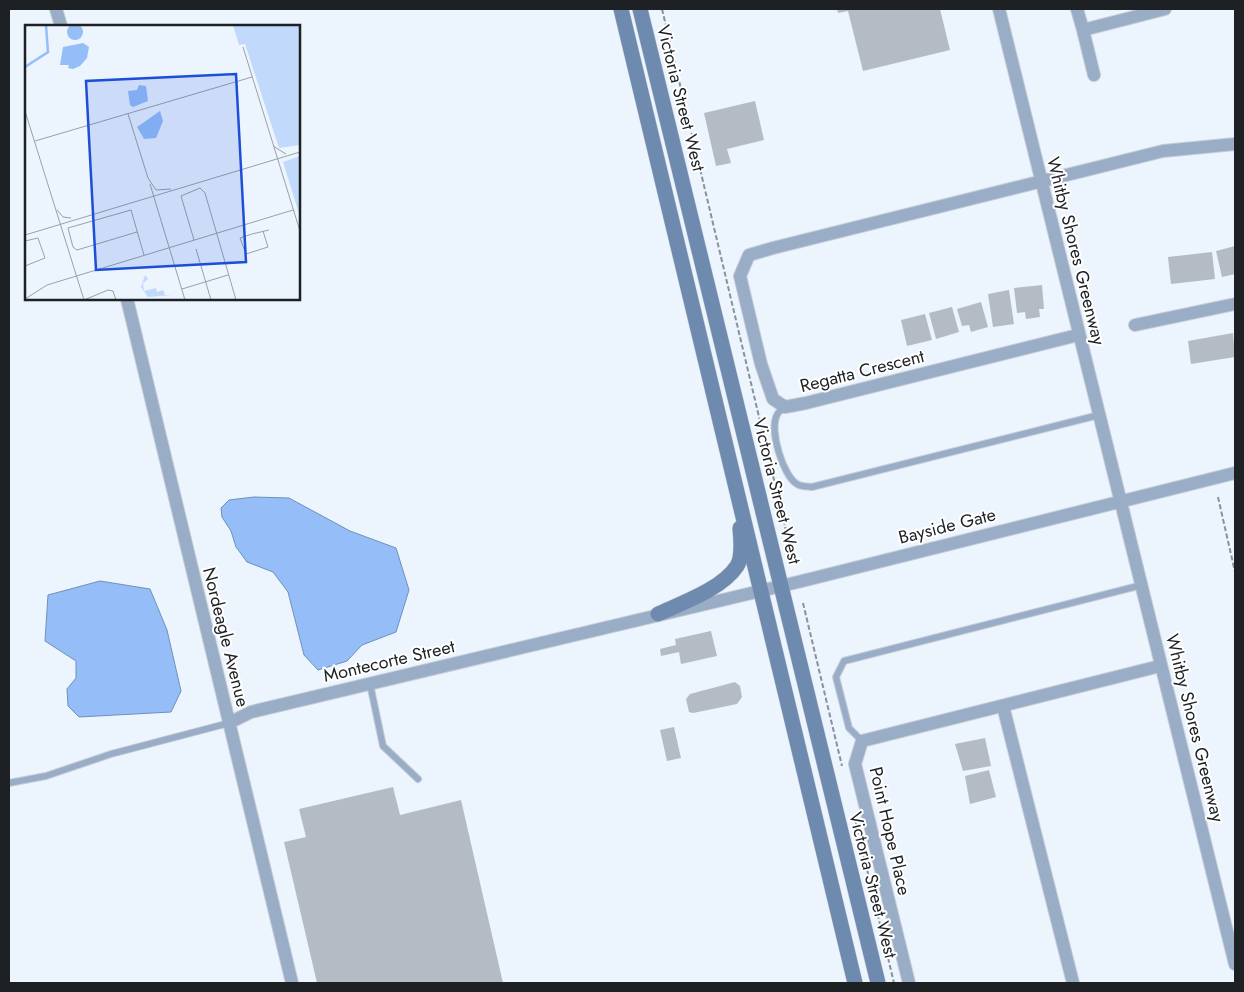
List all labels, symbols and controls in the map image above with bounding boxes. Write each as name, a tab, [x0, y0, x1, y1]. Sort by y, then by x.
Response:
street label: Victoria Street West	[650, 22, 712, 174]
inset map	[25, 25, 300, 300]
street label: Whitby Shores Greenway	[1040, 154, 1112, 348]
street label: Regatta Crescent	[797, 343, 928, 399]
street label: Victoria Street West	[746, 415, 808, 567]
street label: Bayside Gate	[896, 501, 998, 551]
street label: Nordeagle Avenue	[196, 564, 256, 710]
street label: Whitby Shores Greenway	[1159, 631, 1231, 825]
street label: Montecorte Street	[321, 633, 458, 689]
street label: Point Hope Place	[863, 764, 917, 898]
street label: Victoria Street West	[842, 809, 904, 961]

